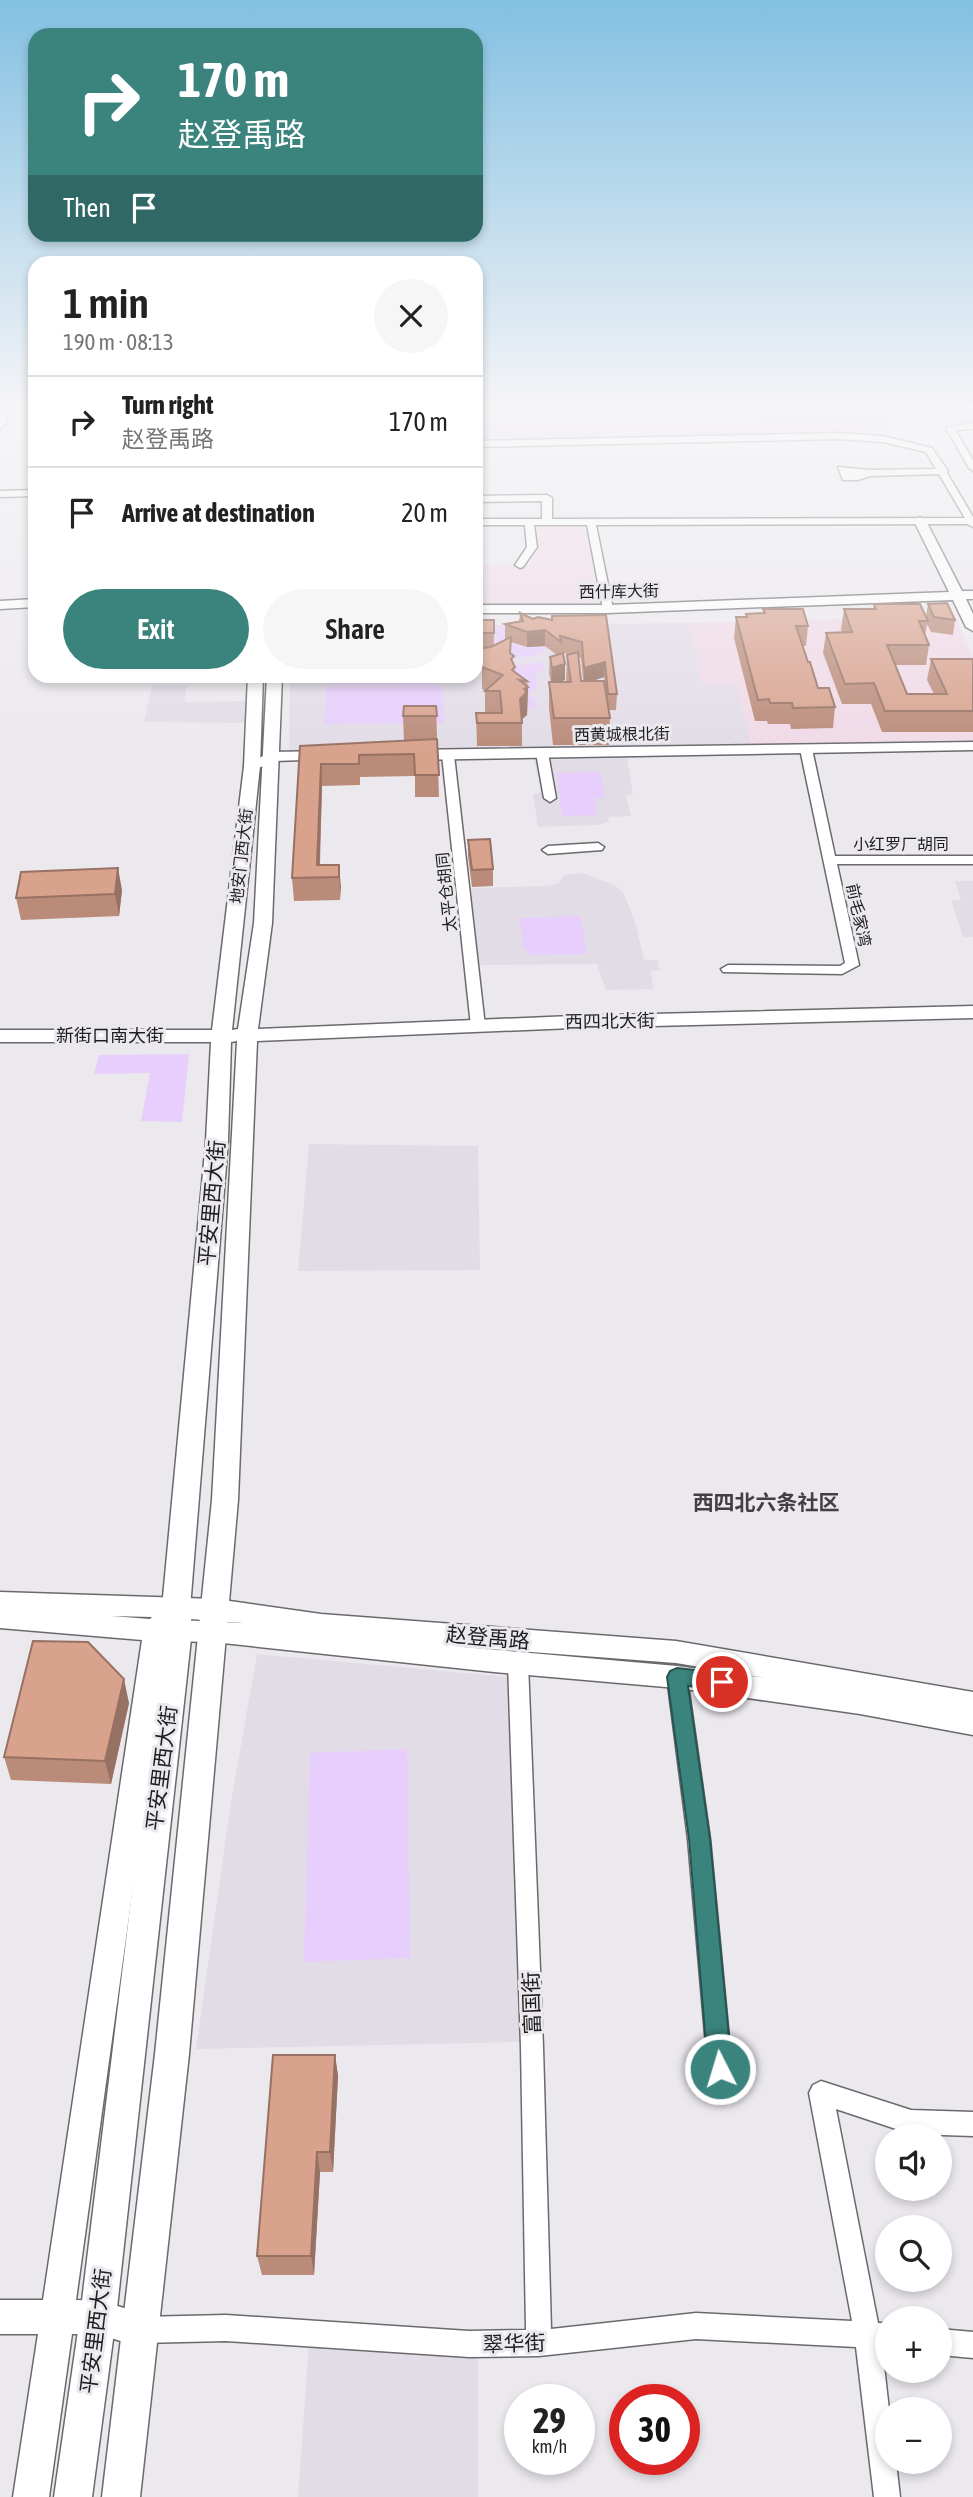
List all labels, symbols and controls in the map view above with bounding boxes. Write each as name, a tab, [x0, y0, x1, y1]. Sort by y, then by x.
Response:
text: 170 m	[178, 51, 289, 107]
icon: right	[63, 56, 154, 147]
text: 赵登禹路	[178, 116, 306, 153]
icon: arrive	[125, 189, 163, 227]
text: Then	[63, 193, 111, 223]
text: 1 min	[63, 279, 149, 327]
button: close	[374, 279, 448, 353]
text: 190 m · 08:13	[63, 329, 174, 355]
text: Turn right	[122, 390, 213, 420]
icon: right	[63, 403, 101, 441]
text: 170 m	[389, 407, 448, 437]
text: 赵登禹路	[122, 426, 214, 452]
icon: arrive	[63, 494, 101, 532]
text: Arrive at destination	[122, 498, 315, 528]
text: 20 m	[401, 498, 448, 528]
street label: 西什库大街	[579, 581, 659, 601]
button: Exit	[63, 589, 249, 669]
button: Share	[263, 589, 448, 669]
street label: 西黄城根北街	[574, 724, 670, 744]
street label: 地安门西大街	[227, 807, 255, 905]
street label: 小红罗厂胡同	[853, 835, 949, 853]
street label: 太平仓胡同	[433, 851, 459, 933]
street label: 前毛家湾	[844, 882, 874, 948]
street label: 西四北大街	[565, 1010, 655, 1032]
street label: 新街口南大街	[56, 1025, 164, 1046]
street label: 平安里西大街	[194, 1139, 228, 1267]
district label: 西四北六条社区	[693, 1490, 840, 1514]
street label: 赵登禹路	[445, 1621, 531, 1653]
pin	[692, 1652, 752, 1712]
icon: arrive	[703, 1663, 741, 1701]
street label: 平安里西大街	[141, 1704, 181, 1832]
street label: 富国街	[518, 1971, 544, 2035]
position arrow	[683, 2032, 757, 2106]
map controls	[875, 2124, 952, 2474]
button: sound	[875, 2124, 952, 2201]
button: search	[875, 2215, 952, 2292]
street label: 平安里西大街	[75, 2267, 115, 2395]
button: +	[875, 2306, 952, 2383]
street label: 翠华街	[482, 2330, 546, 2356]
speed limit sign: 30	[609, 2384, 700, 2475]
button: −	[875, 2397, 952, 2474]
text: 29	[533, 2400, 566, 2440]
text: km/h	[532, 2436, 567, 2457]

